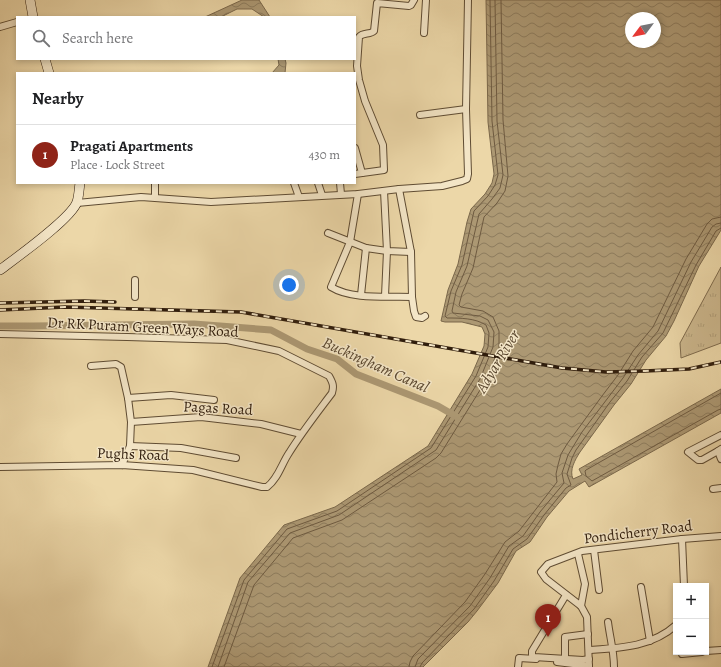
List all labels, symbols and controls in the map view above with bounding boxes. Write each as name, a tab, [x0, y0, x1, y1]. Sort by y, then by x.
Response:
north arrow	[625, 12, 661, 48]
search box	[16, 16, 356, 60]
icon: search	[30, 27, 52, 49]
text: Search here	[62, 28, 133, 48]
text: Nearby	[32, 87, 83, 110]
text: Pragati Apartments	[70, 136, 193, 156]
text: 1	[43, 146, 47, 163]
text: 430 m	[308, 146, 340, 163]
text: Place · Lock Street	[70, 156, 165, 173]
your location	[279, 275, 299, 295]
street label: Dr RK Puram Green Ways Road	[47, 312, 240, 342]
water label: Adyar River	[470, 326, 525, 398]
water label: Buckingham Canal	[319, 332, 432, 398]
street label: Pagas Road	[183, 396, 254, 420]
street label: Pughs Road	[97, 443, 170, 465]
street label: Pondicherry Road	[583, 515, 694, 549]
map controls	[673, 583, 709, 655]
button: +	[673, 583, 709, 619]
pin: 1	[535, 604, 561, 637]
button: −	[673, 619, 709, 655]

